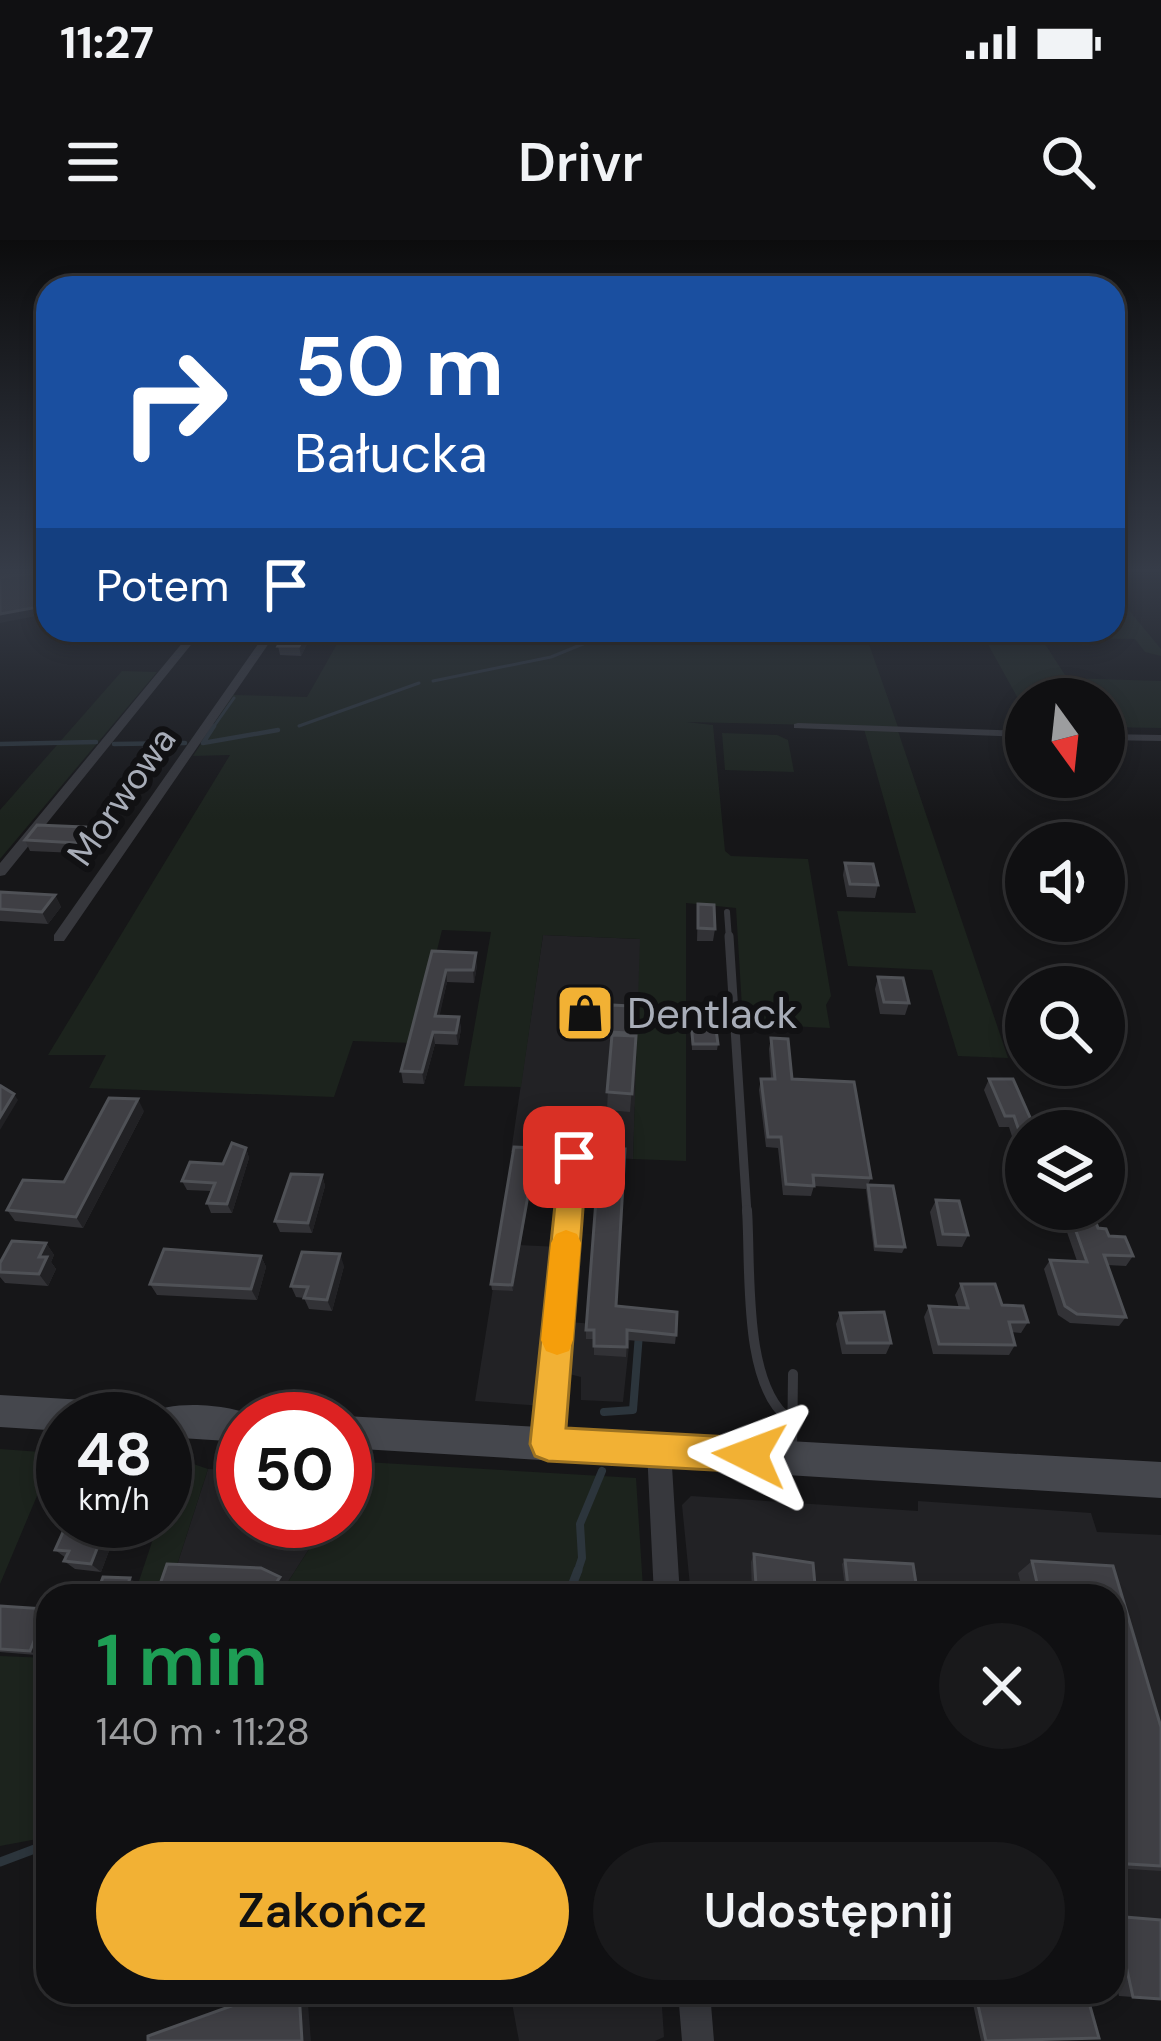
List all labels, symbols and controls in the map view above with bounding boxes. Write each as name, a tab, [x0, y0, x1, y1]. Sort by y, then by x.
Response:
text: 11:27	[60, 13, 154, 72]
text: Drivr	[518, 127, 643, 198]
icon: menu	[60, 129, 126, 195]
icon: search	[1035, 129, 1101, 195]
text: 50 m	[294, 312, 504, 421]
icon: right	[96, 324, 252, 480]
text: Bałucka	[294, 418, 488, 489]
icon: arrive	[253, 552, 319, 618]
text: Potem	[96, 556, 229, 615]
north arrow	[1005, 678, 1125, 798]
map controls	[1005, 678, 1125, 1230]
street label: Morwowa	[57, 718, 186, 875]
button: sound	[1005, 822, 1125, 942]
button: search	[1005, 966, 1125, 1086]
shop icon: Dentlack	[554, 982, 616, 1044]
place label: Dentlack	[627, 986, 798, 1041]
pin	[523, 1106, 625, 1208]
button: layers	[1005, 1110, 1125, 1230]
icon: arrive	[541, 1124, 607, 1190]
speed limit sign: 50	[216, 1392, 372, 1548]
position arrow	[687, 1392, 813, 1518]
text: 48	[76, 1415, 152, 1494]
text: km/h	[79, 1480, 149, 1519]
text: 1 min	[96, 1614, 268, 1707]
button: close	[939, 1623, 1065, 1749]
text: 140 m · 11:28	[96, 1706, 310, 1757]
button: Zakończ	[96, 1842, 569, 1980]
button: Udostępnij	[593, 1842, 1065, 1980]

